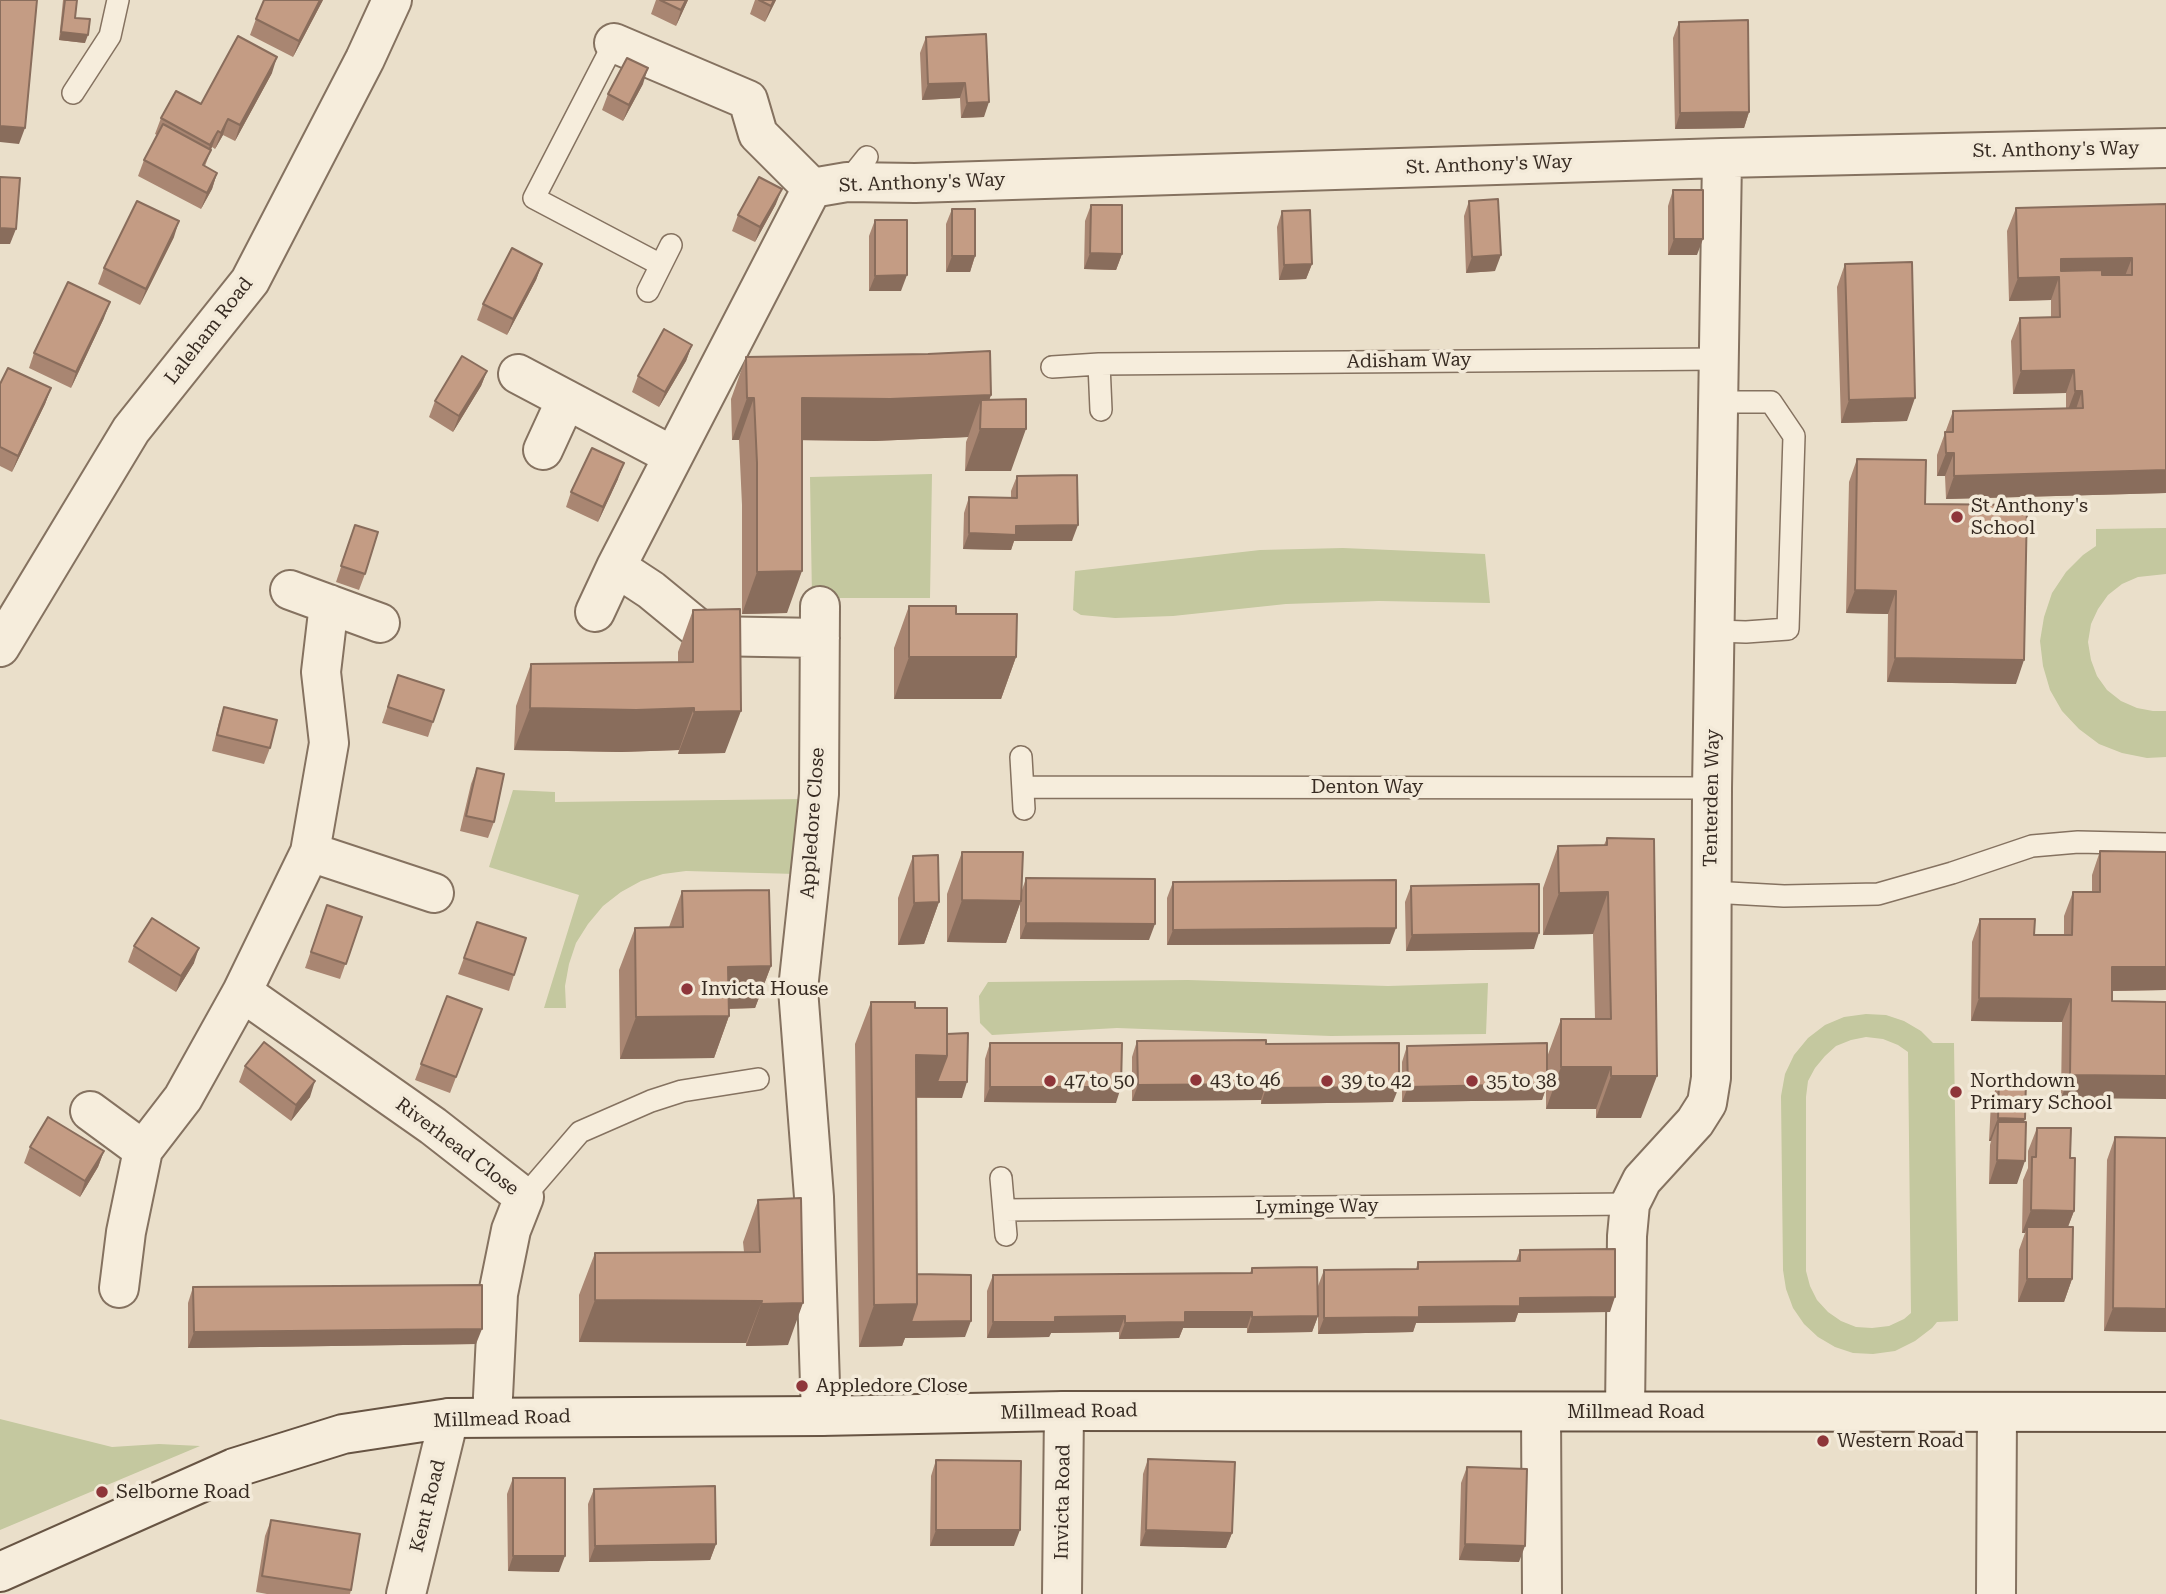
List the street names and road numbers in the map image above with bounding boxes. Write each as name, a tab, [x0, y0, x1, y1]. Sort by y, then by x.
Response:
street label: St. Anthony's Way	[1973, 137, 2139, 163]
street label: St. Anthony's Way	[1405, 151, 1573, 179]
street label: St. Anthony's Way	[838, 169, 1006, 197]
street label: Laleham Road	[160, 273, 258, 389]
street label: Adisham Way	[1346, 349, 1472, 373]
street label: Tenterden Way	[1699, 729, 1725, 867]
street label: Appledore Close	[796, 747, 830, 899]
street label: Denton Way	[1311, 776, 1423, 798]
street label: Riverhead Close	[391, 1093, 523, 1201]
street label: Lyminge Way	[1255, 1195, 1379, 1219]
street label: Millmead Road	[1000, 1399, 1138, 1425]
street label: Millmead Road	[1567, 1401, 1705, 1423]
street label: Millmead Road	[433, 1405, 571, 1433]
street label: Invicta Road	[1051, 1444, 1075, 1560]
street label: Kent Road	[405, 1457, 451, 1555]

